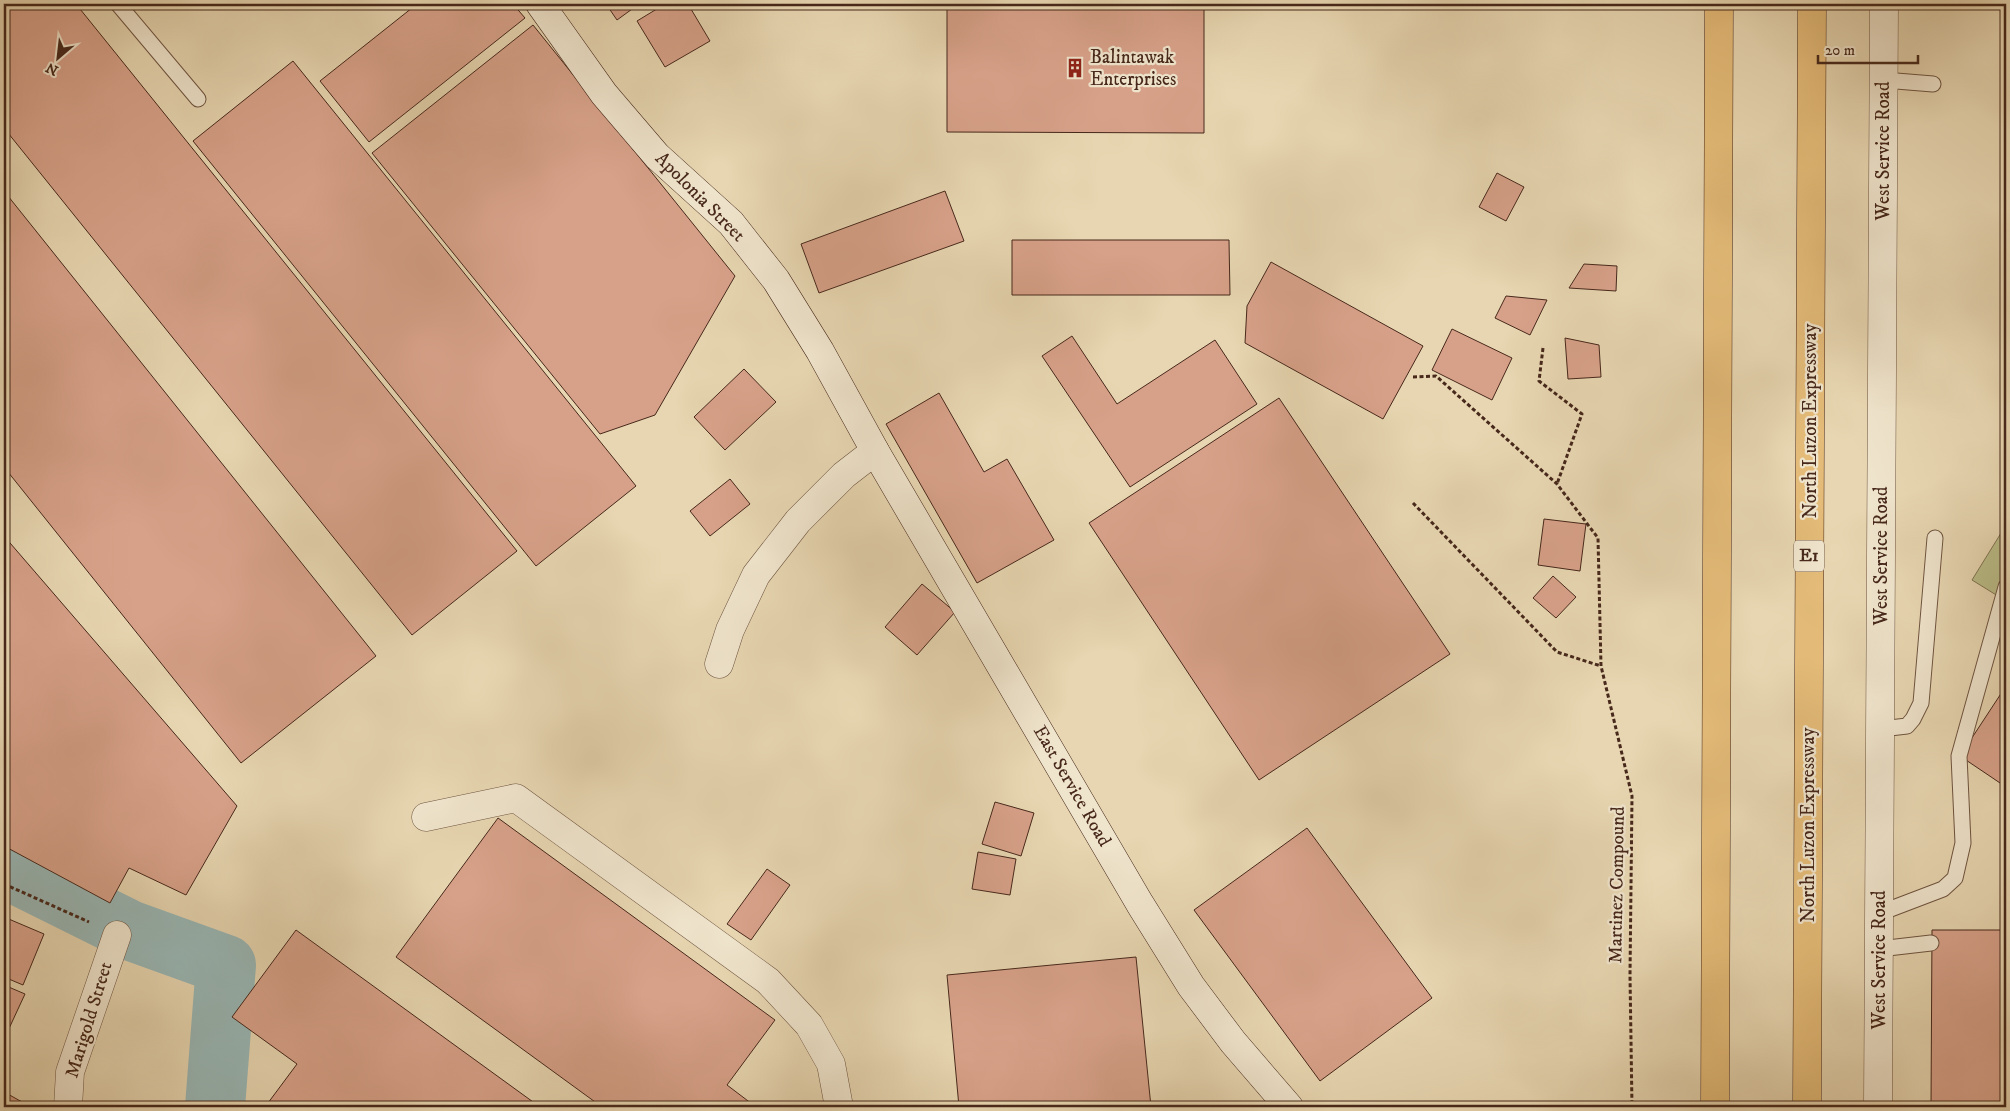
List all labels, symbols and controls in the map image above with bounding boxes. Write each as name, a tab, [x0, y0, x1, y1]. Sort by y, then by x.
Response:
north arrow	[32, 32, 82, 82]
scale bar	[1818, 32, 1918, 64]
text: 20 m	[1825, 41, 1855, 60]
place label: Balintawak Enterprises	[1090, 46, 1176, 91]
building icon: Balintawak Enterprises	[1064, 57, 1086, 79]
text: N	[43, 58, 62, 79]
street label: West Service Road	[1872, 81, 1895, 221]
street label: Apolonia Street	[650, 147, 750, 247]
street label: North Luzon Expressway	[1799, 323, 1822, 518]
street label: West Service Road	[1870, 486, 1893, 626]
road number: E1	[1794, 540, 1824, 572]
street label: East Service Road	[1028, 721, 1116, 851]
street label: North Luzon Expressway	[1797, 727, 1820, 922]
street label: Martinez Compound	[1604, 806, 1630, 964]
street label: West Service Road	[1868, 890, 1891, 1030]
street label: Marigold Street	[60, 959, 118, 1081]

